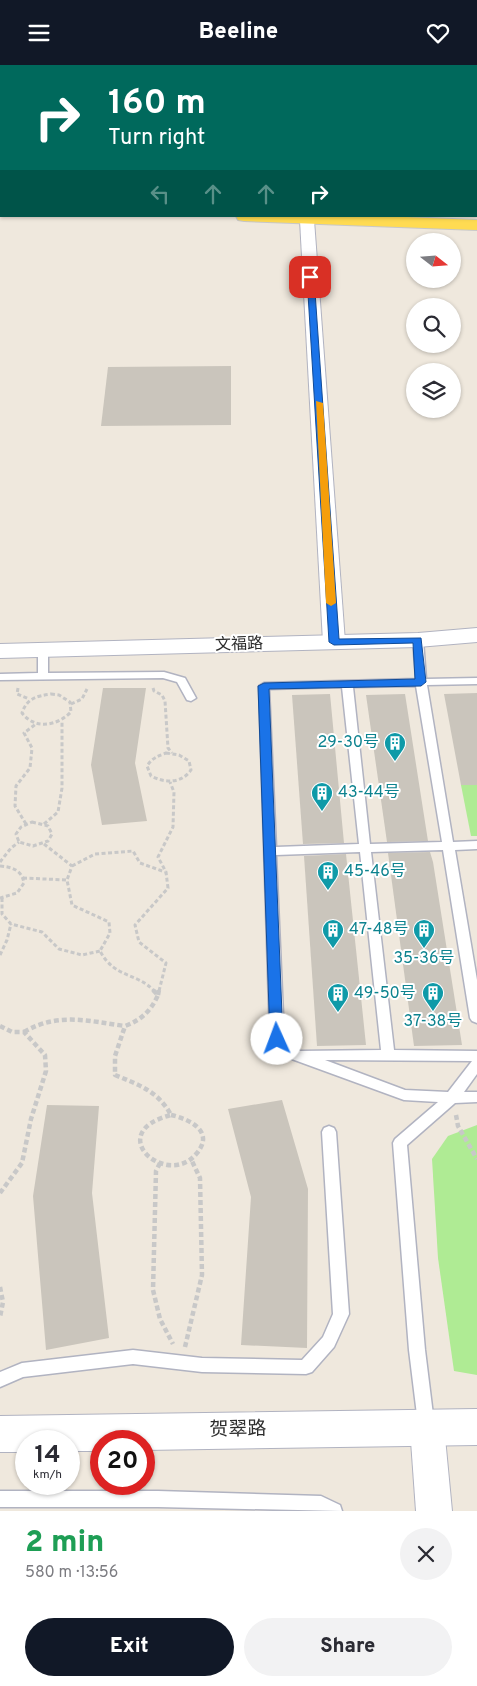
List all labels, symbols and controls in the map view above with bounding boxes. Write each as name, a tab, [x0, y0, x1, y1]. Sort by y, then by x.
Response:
icon: menu	[25, 19, 53, 47]
text: Beeline	[199, 19, 278, 46]
icon: heart	[424, 19, 452, 47]
text: 160 m	[108, 82, 206, 126]
icon: right	[25, 85, 90, 150]
text: Turn right	[108, 125, 205, 152]
icon: left	[146, 180, 174, 208]
icon: ahead	[199, 180, 227, 208]
icon: ahead	[252, 180, 280, 208]
icon: right	[305, 180, 333, 208]
north arrow	[406, 233, 461, 287]
map controls	[406, 233, 461, 418]
pin	[289, 256, 331, 298]
icon: arrive	[296, 263, 324, 291]
button: search	[406, 298, 461, 353]
button: layers	[406, 363, 461, 418]
street label: 文福路	[215, 634, 263, 656]
building icon: 29-30号	[383, 731, 407, 762]
place label: 29-30号	[318, 733, 379, 753]
building icon: 43-44号	[310, 781, 334, 812]
place label: 43-44号	[338, 783, 400, 803]
building icon: 45-46号	[316, 860, 340, 891]
place label: 45-46号	[344, 862, 406, 882]
building icon: 47-48号	[321, 918, 345, 949]
building icon: 35-36号	[412, 918, 436, 949]
place label: 47-48号	[349, 920, 408, 940]
place label: 35-36号	[393, 949, 455, 969]
building icon: 37-38号	[421, 981, 445, 1012]
building icon: 49-50号	[326, 982, 350, 1013]
place label: 49-50号	[354, 984, 416, 1004]
position arrow	[250, 1012, 302, 1064]
place label: 37-38号	[404, 1012, 462, 1032]
street label: 贺翠路	[209, 1418, 267, 1442]
speed limit sign: 20	[90, 1430, 155, 1495]
text: 14	[34, 1440, 61, 1472]
text: km/h	[33, 1467, 62, 1483]
text: 2 min	[25, 1525, 104, 1562]
button: close	[400, 1528, 452, 1580]
text: 580 m · 13:56	[25, 1563, 118, 1583]
button: Exit	[25, 1618, 234, 1676]
button: Share	[244, 1618, 452, 1676]

